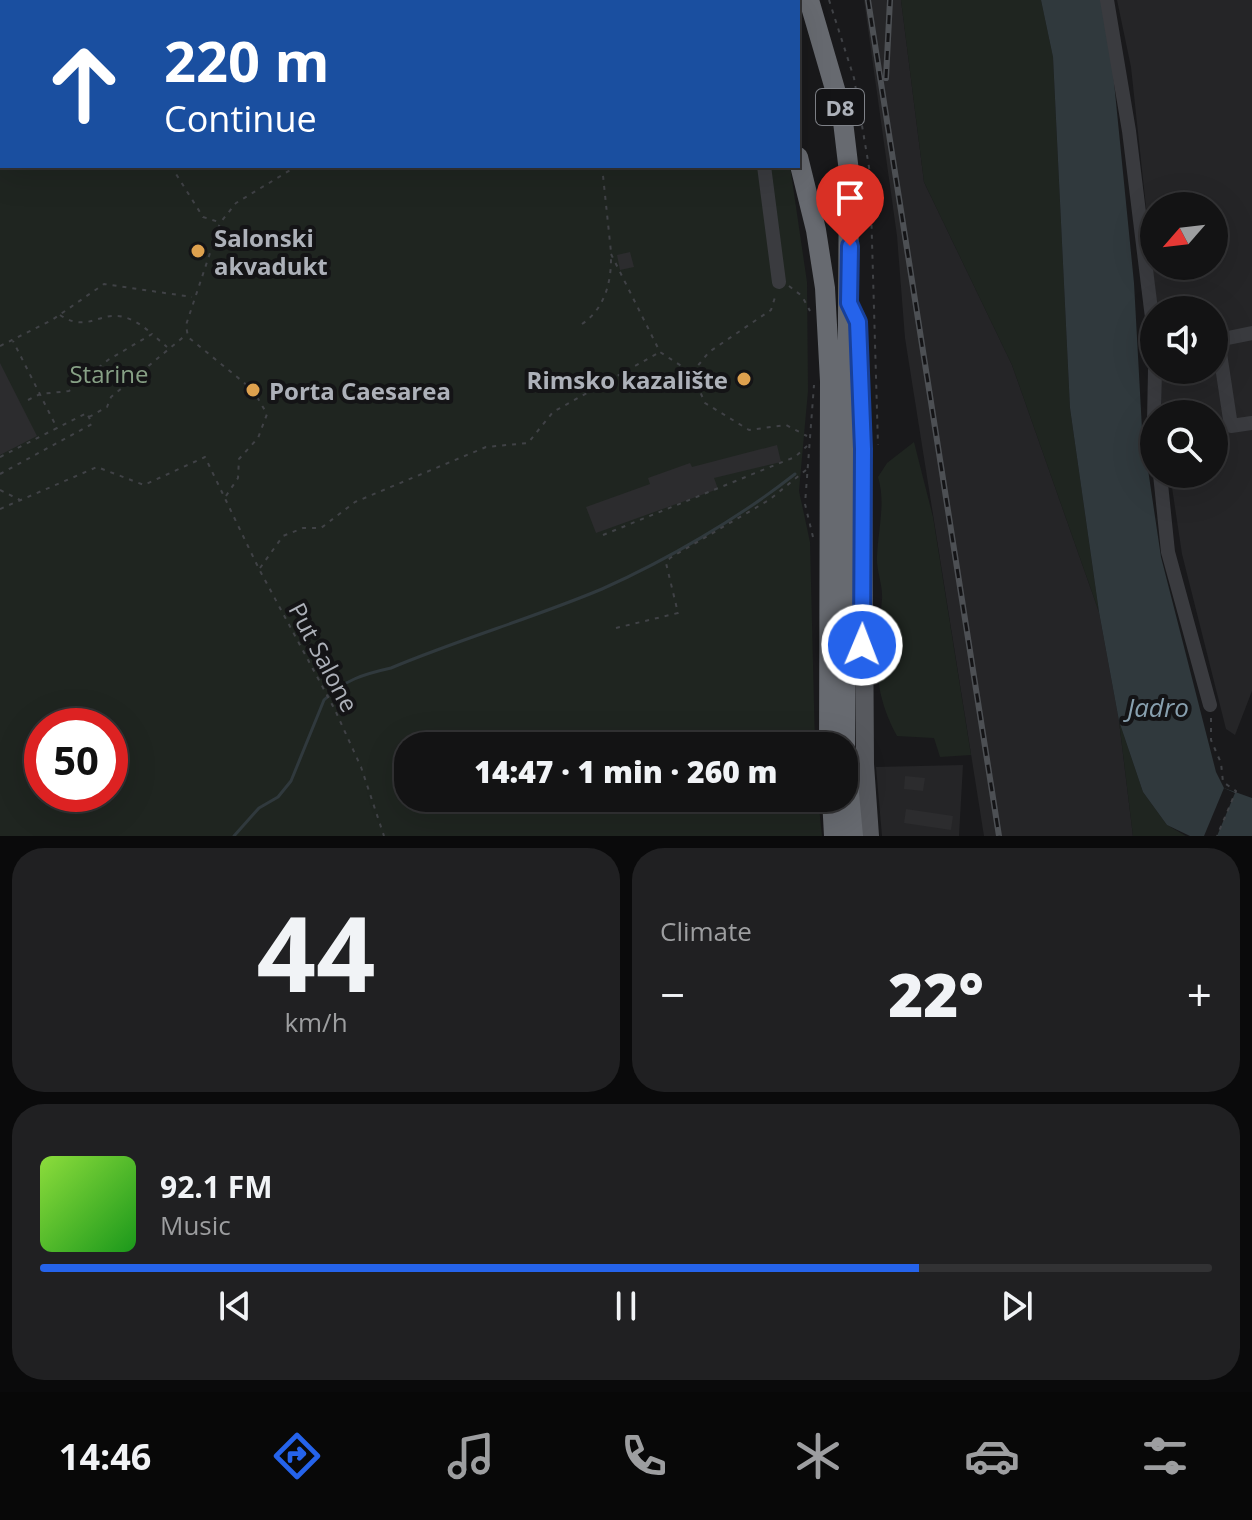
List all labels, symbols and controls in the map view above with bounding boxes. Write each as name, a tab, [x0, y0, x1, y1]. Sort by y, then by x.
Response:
text: 220 m	[164, 22, 330, 98]
icon: ahead	[32, 32, 136, 136]
road number: D8	[816, 89, 864, 125]
text: Continue	[164, 94, 317, 143]
pin	[816, 164, 884, 246]
icon: arrive	[828, 176, 872, 220]
north arrow	[1140, 192, 1228, 280]
map controls	[1140, 192, 1228, 488]
place label: Salonski akvadukt	[214, 221, 328, 282]
marker: Salonski akvadukt	[189, 242, 207, 260]
button: sound	[1140, 296, 1228, 384]
park label: Starine	[69, 357, 149, 390]
place label: Rimsko kazalište	[527, 363, 728, 396]
marker: Rimsko kazalište	[735, 370, 753, 388]
place label: Porta Caesarea	[269, 374, 451, 407]
marker: Porta Caesarea	[244, 381, 262, 399]
button: search	[1140, 400, 1228, 488]
street label: Put Salone	[281, 597, 367, 717]
position arrow	[820, 603, 904, 687]
water label: Jadro	[1122, 689, 1189, 725]
speed limit sign: 50	[24, 708, 128, 812]
text: 14:47 · 1 min · 260 m	[474, 751, 778, 792]
text: 44	[257, 881, 375, 1022]
text: Climate	[660, 913, 752, 949]
text: 22°	[888, 953, 984, 1035]
text: −	[660, 964, 685, 1024]
text: +	[1187, 964, 1212, 1024]
text: km/h	[284, 1004, 348, 1040]
text: 92.1 FM	[160, 1166, 273, 1207]
text: Music	[160, 1207, 231, 1243]
icon: previous	[213, 1284, 257, 1328]
icon: pause	[604, 1284, 648, 1328]
icon: next	[995, 1284, 1039, 1328]
icon: directions	[269, 1428, 325, 1484]
icon: music	[443, 1428, 499, 1484]
icon: phone	[616, 1428, 672, 1484]
icon: climate	[790, 1428, 846, 1484]
icon: car	[964, 1428, 1020, 1484]
icon: filters	[1137, 1428, 1193, 1484]
text: 14:46	[59, 1432, 151, 1481]

